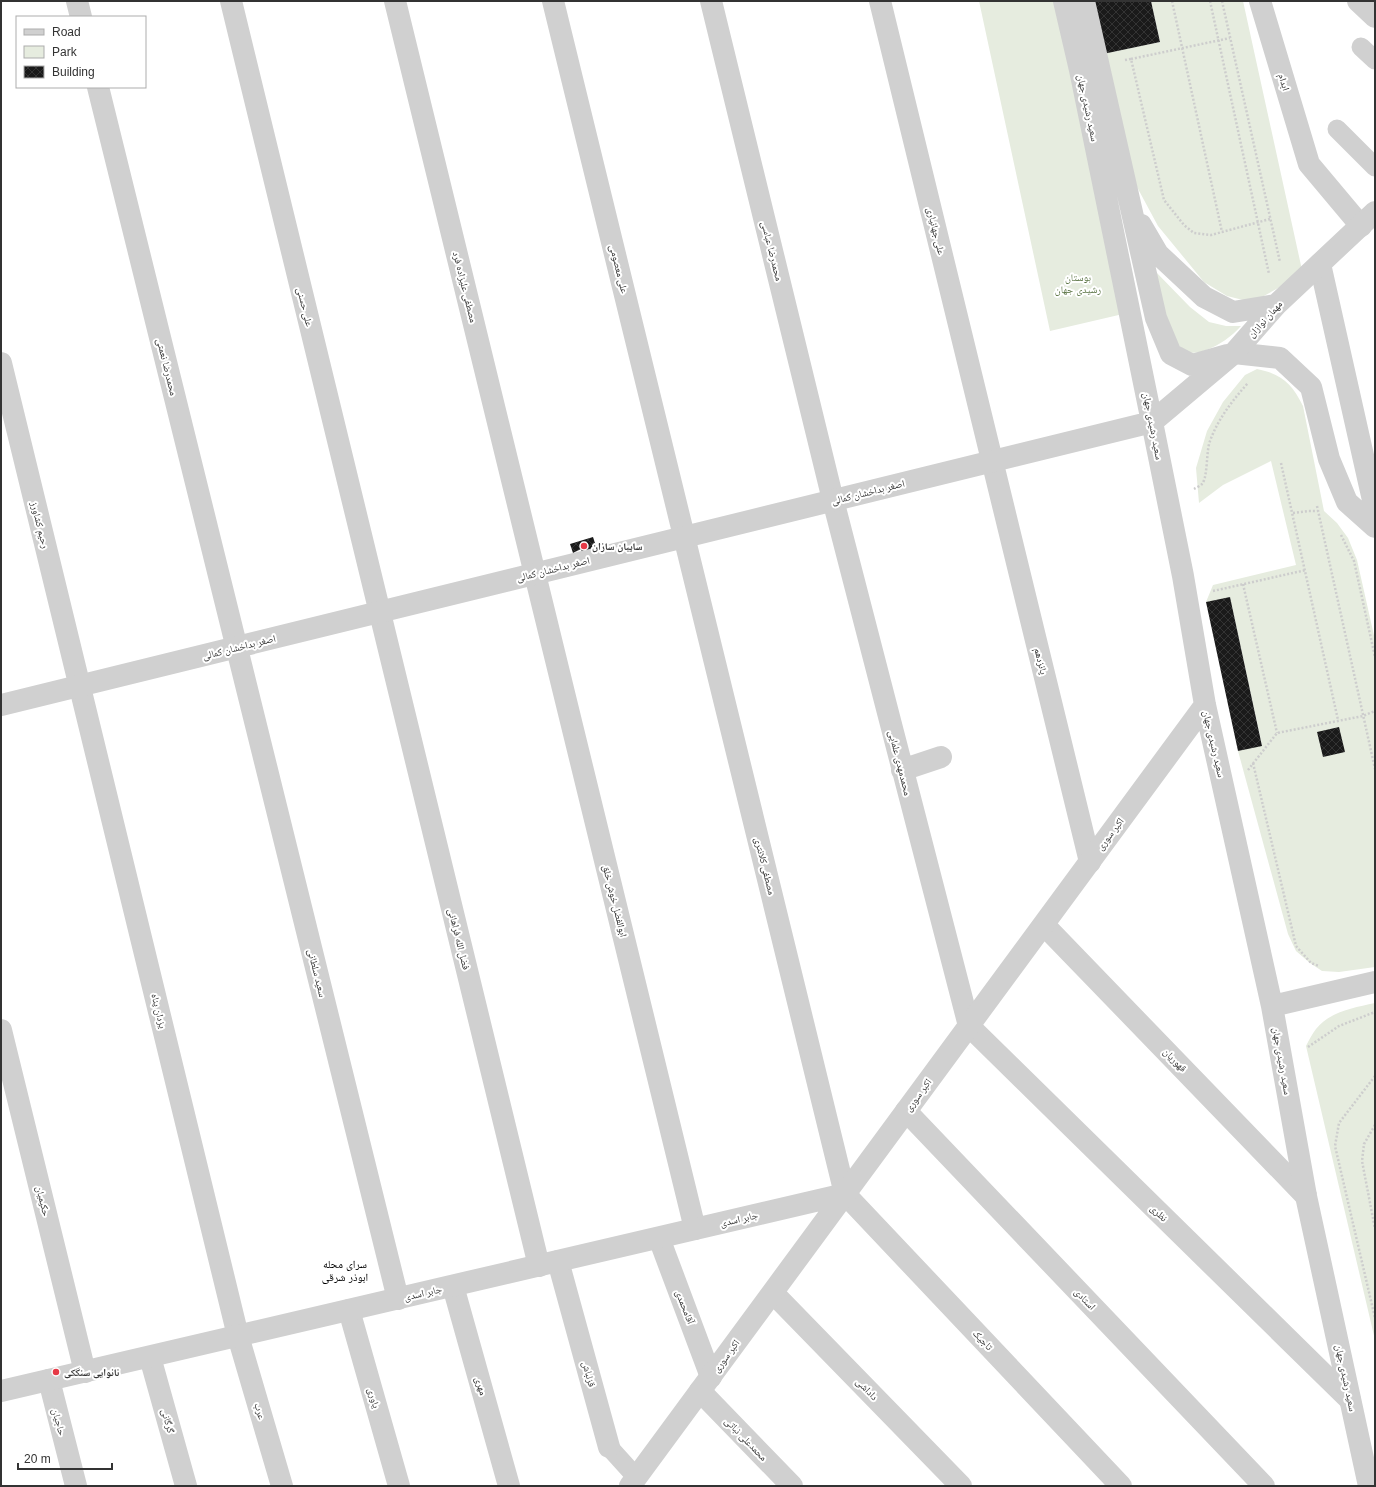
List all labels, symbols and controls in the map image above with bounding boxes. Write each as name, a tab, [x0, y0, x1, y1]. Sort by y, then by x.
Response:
legend	[16, 16, 146, 88]
text: Road	[52, 25, 81, 39]
text: Park	[52, 45, 78, 59]
text: Building	[52, 65, 95, 79]
street label: ابدام	[1274, 72, 1292, 92]
street label: سعید رشیدی جهان	[1075, 74, 1101, 143]
street label: علی جهانیاری	[924, 206, 947, 256]
street label: محمدرضا عباسی	[758, 220, 785, 283]
street label: علی معصومی	[607, 244, 630, 295]
street label: مصطفی علیزاده فرد	[450, 250, 479, 324]
park label: بوستان رشیدی جهان	[1055, 272, 1101, 296]
street label: علی حسنی	[294, 286, 315, 328]
street label: مهمان نوازان	[1246, 298, 1285, 340]
street label: محمدرضا نعمتی	[154, 337, 180, 397]
street label: سعید رشیدی جهان	[1140, 392, 1165, 461]
street label: اصغر بداخشان کمالی	[830, 478, 906, 507]
street label: رحیم کشاورز	[27, 500, 51, 550]
marker: سایبان سازان	[579, 541, 589, 551]
place label: سایبان سازان	[592, 541, 642, 553]
street label: اصغر بداخشان کمالی	[515, 555, 591, 584]
street label: اصغر بداخشان کمالی	[201, 633, 277, 662]
street label: پانزدهم	[1030, 646, 1050, 676]
street label: سعید رشیدی جهان	[1200, 710, 1227, 779]
street label: محمدمهدی علمایی	[886, 729, 914, 797]
street label: اکبر سوری	[1094, 816, 1126, 853]
street label: مصطفی کلانتری	[752, 836, 778, 897]
street label: ابوالفضل خوش خلق	[600, 864, 629, 938]
street label: فضل الله فراهانی	[445, 907, 472, 971]
street label: سعید سلطانی	[305, 948, 328, 999]
street label: یزدان پناه	[148, 992, 169, 1030]
street label: سعید رشیدی جهان	[1270, 1026, 1293, 1096]
street label: قهوریان	[1160, 1046, 1189, 1075]
street label: اکبر سوری	[903, 1077, 934, 1114]
street label: حکیمیان	[33, 1185, 52, 1218]
street label: نظری	[1148, 1202, 1170, 1225]
street label: جابر اسدی	[719, 1209, 760, 1230]
district label: سرای محله ابوذر شرقی	[322, 1258, 368, 1284]
street label: جابر اسدی	[403, 1283, 444, 1304]
street label: استادی	[1071, 1286, 1098, 1313]
street label: آقامحمدی	[673, 1289, 697, 1326]
street label: تاجیک	[971, 1328, 995, 1353]
street label: اکبر سوری	[711, 1338, 742, 1375]
street label: سعید رشیدی جهان	[1333, 1344, 1359, 1413]
street label: قزلباش	[579, 1360, 598, 1388]
marker: نانوایی سنگکی	[51, 1367, 61, 1377]
place label: نانوایی سنگکی	[64, 1367, 120, 1379]
street label: مهری	[472, 1376, 489, 1397]
street label: داداشی	[853, 1376, 880, 1403]
street label: یاوری	[365, 1387, 382, 1410]
street label: عرب	[252, 1401, 268, 1421]
street label: حاجیان	[49, 1407, 68, 1437]
street label: گرگانی	[159, 1408, 177, 1435]
street label: محمدعلی نباتی	[722, 1415, 770, 1464]
scale bar	[18, 1445, 112, 1471]
text: 20 m	[24, 1452, 51, 1466]

